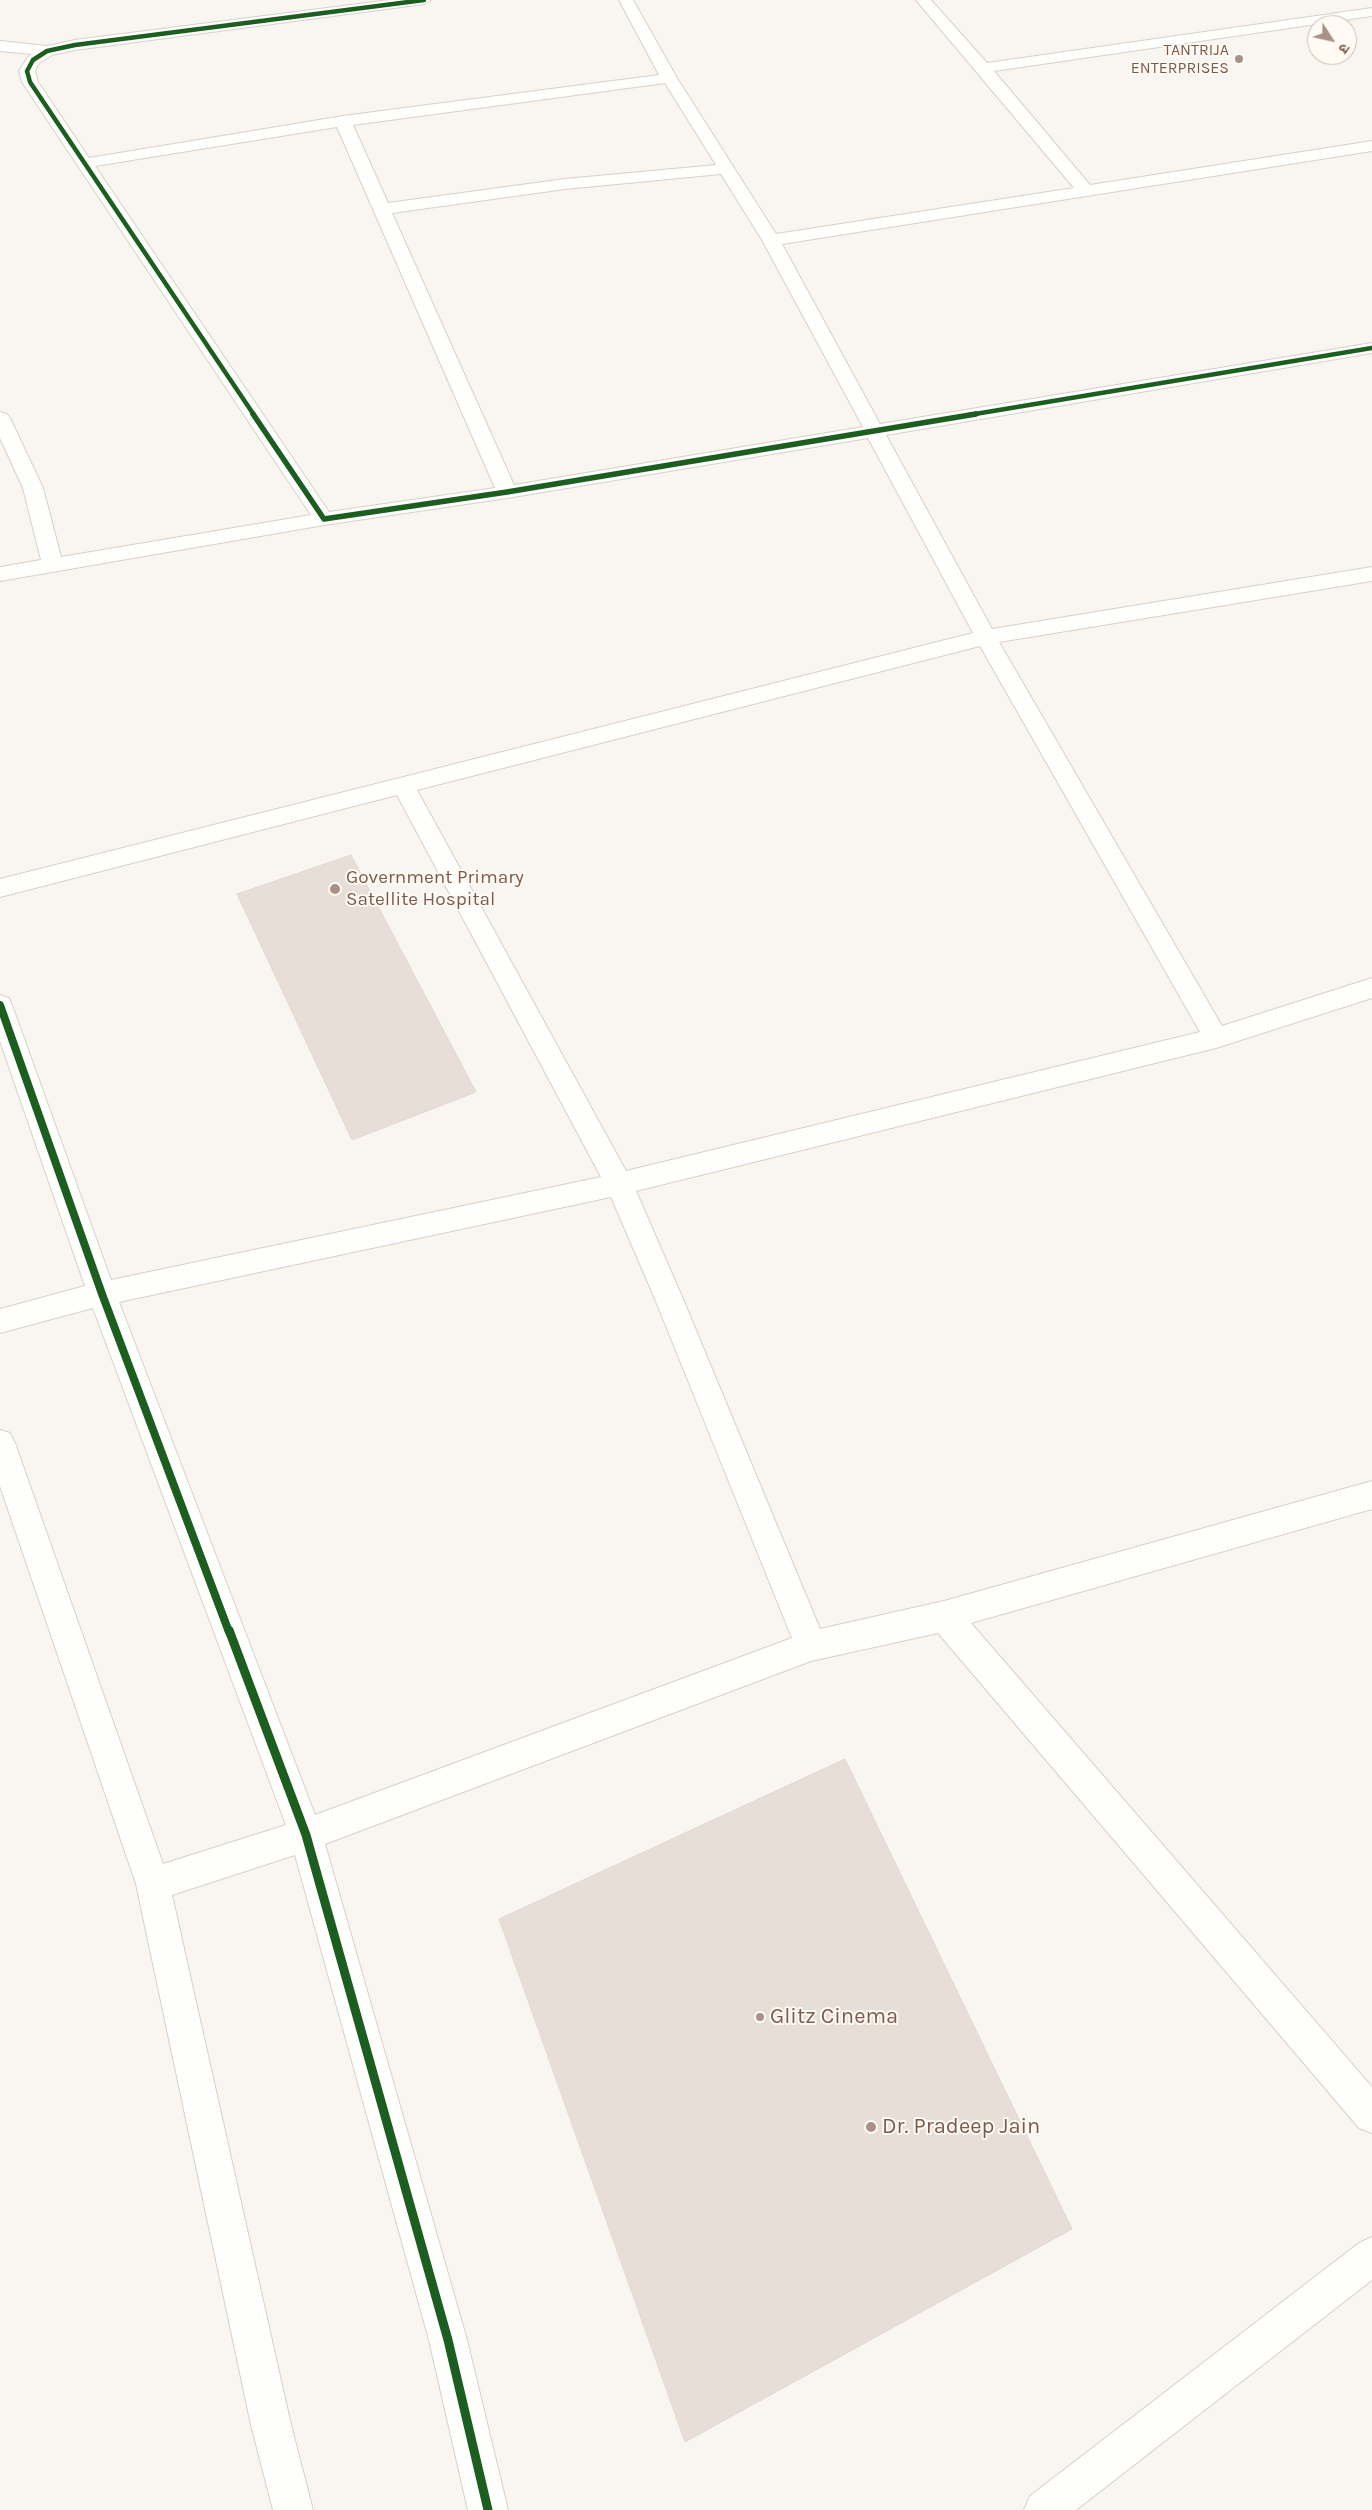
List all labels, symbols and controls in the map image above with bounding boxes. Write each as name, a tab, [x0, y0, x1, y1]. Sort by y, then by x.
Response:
north arrow	[1307, 15, 1357, 65]
place label: TANTRIJA ENTERPRISES	[1131, 40, 1229, 78]
text: उ	[1335, 40, 1353, 57]
marker: TANTRIJA ENTERPRISES	[1233, 53, 1245, 65]
place label: Government Primary Satellite Hospital	[346, 867, 524, 911]
marker: Government Primary Satellite Hospital	[328, 882, 342, 896]
place label: Glitz Cinema	[770, 2004, 898, 2030]
marker: Glitz Cinema	[754, 2011, 766, 2023]
place label: Dr. Pradeep Jain	[882, 2114, 1040, 2140]
marker: Dr. Pradeep Jain	[864, 2120, 878, 2134]

